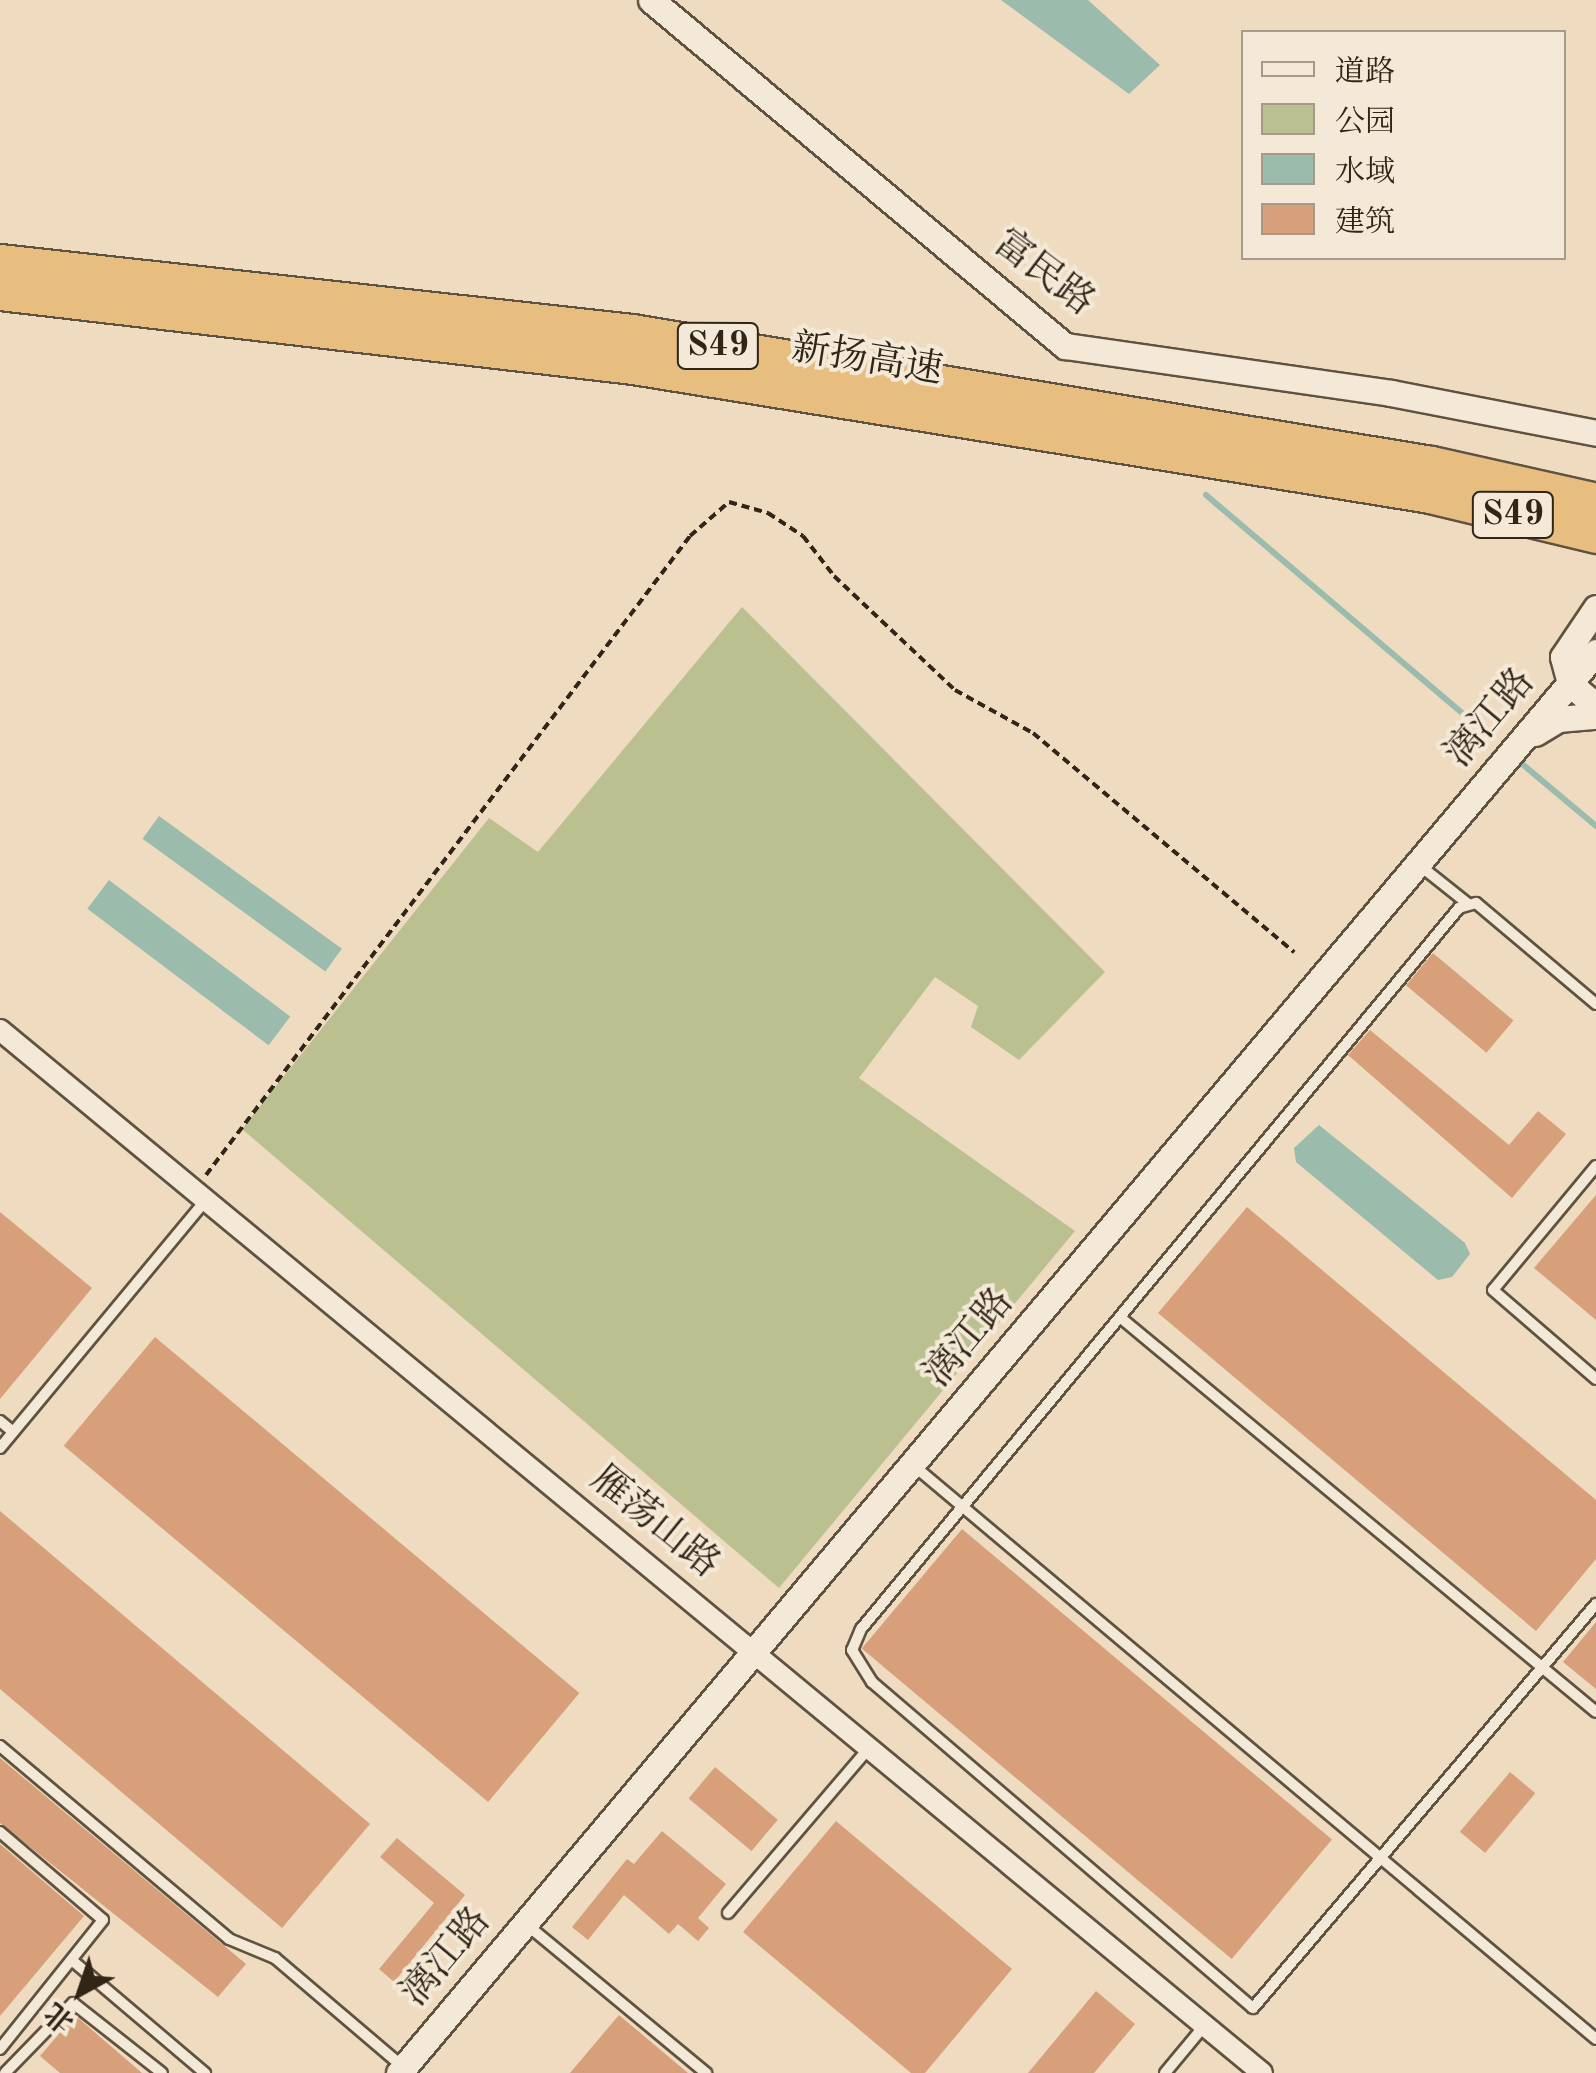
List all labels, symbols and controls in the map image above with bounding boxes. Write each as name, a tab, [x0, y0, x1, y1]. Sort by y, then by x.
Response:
legend	[1241, 30, 1566, 260]
text: 道路	[1335, 58, 1395, 88]
text: 公园	[1335, 108, 1395, 138]
text: 水域	[1335, 158, 1395, 188]
text: 建筑	[1335, 208, 1395, 238]
street label: 富民路	[984, 221, 1102, 327]
road number: S49	[676, 316, 760, 376]
street label: 新扬高速	[788, 327, 946, 395]
road number: S49	[1470, 485, 1556, 545]
street label: 漓江路	[1437, 661, 1545, 777]
street label: 漓江路	[916, 1281, 1024, 1397]
street label: 雁荡山路	[581, 1457, 727, 1589]
street label: 漓江路	[393, 1900, 501, 2016]
north arrow	[30, 1943, 130, 2043]
text: 北	[41, 1996, 80, 2036]

